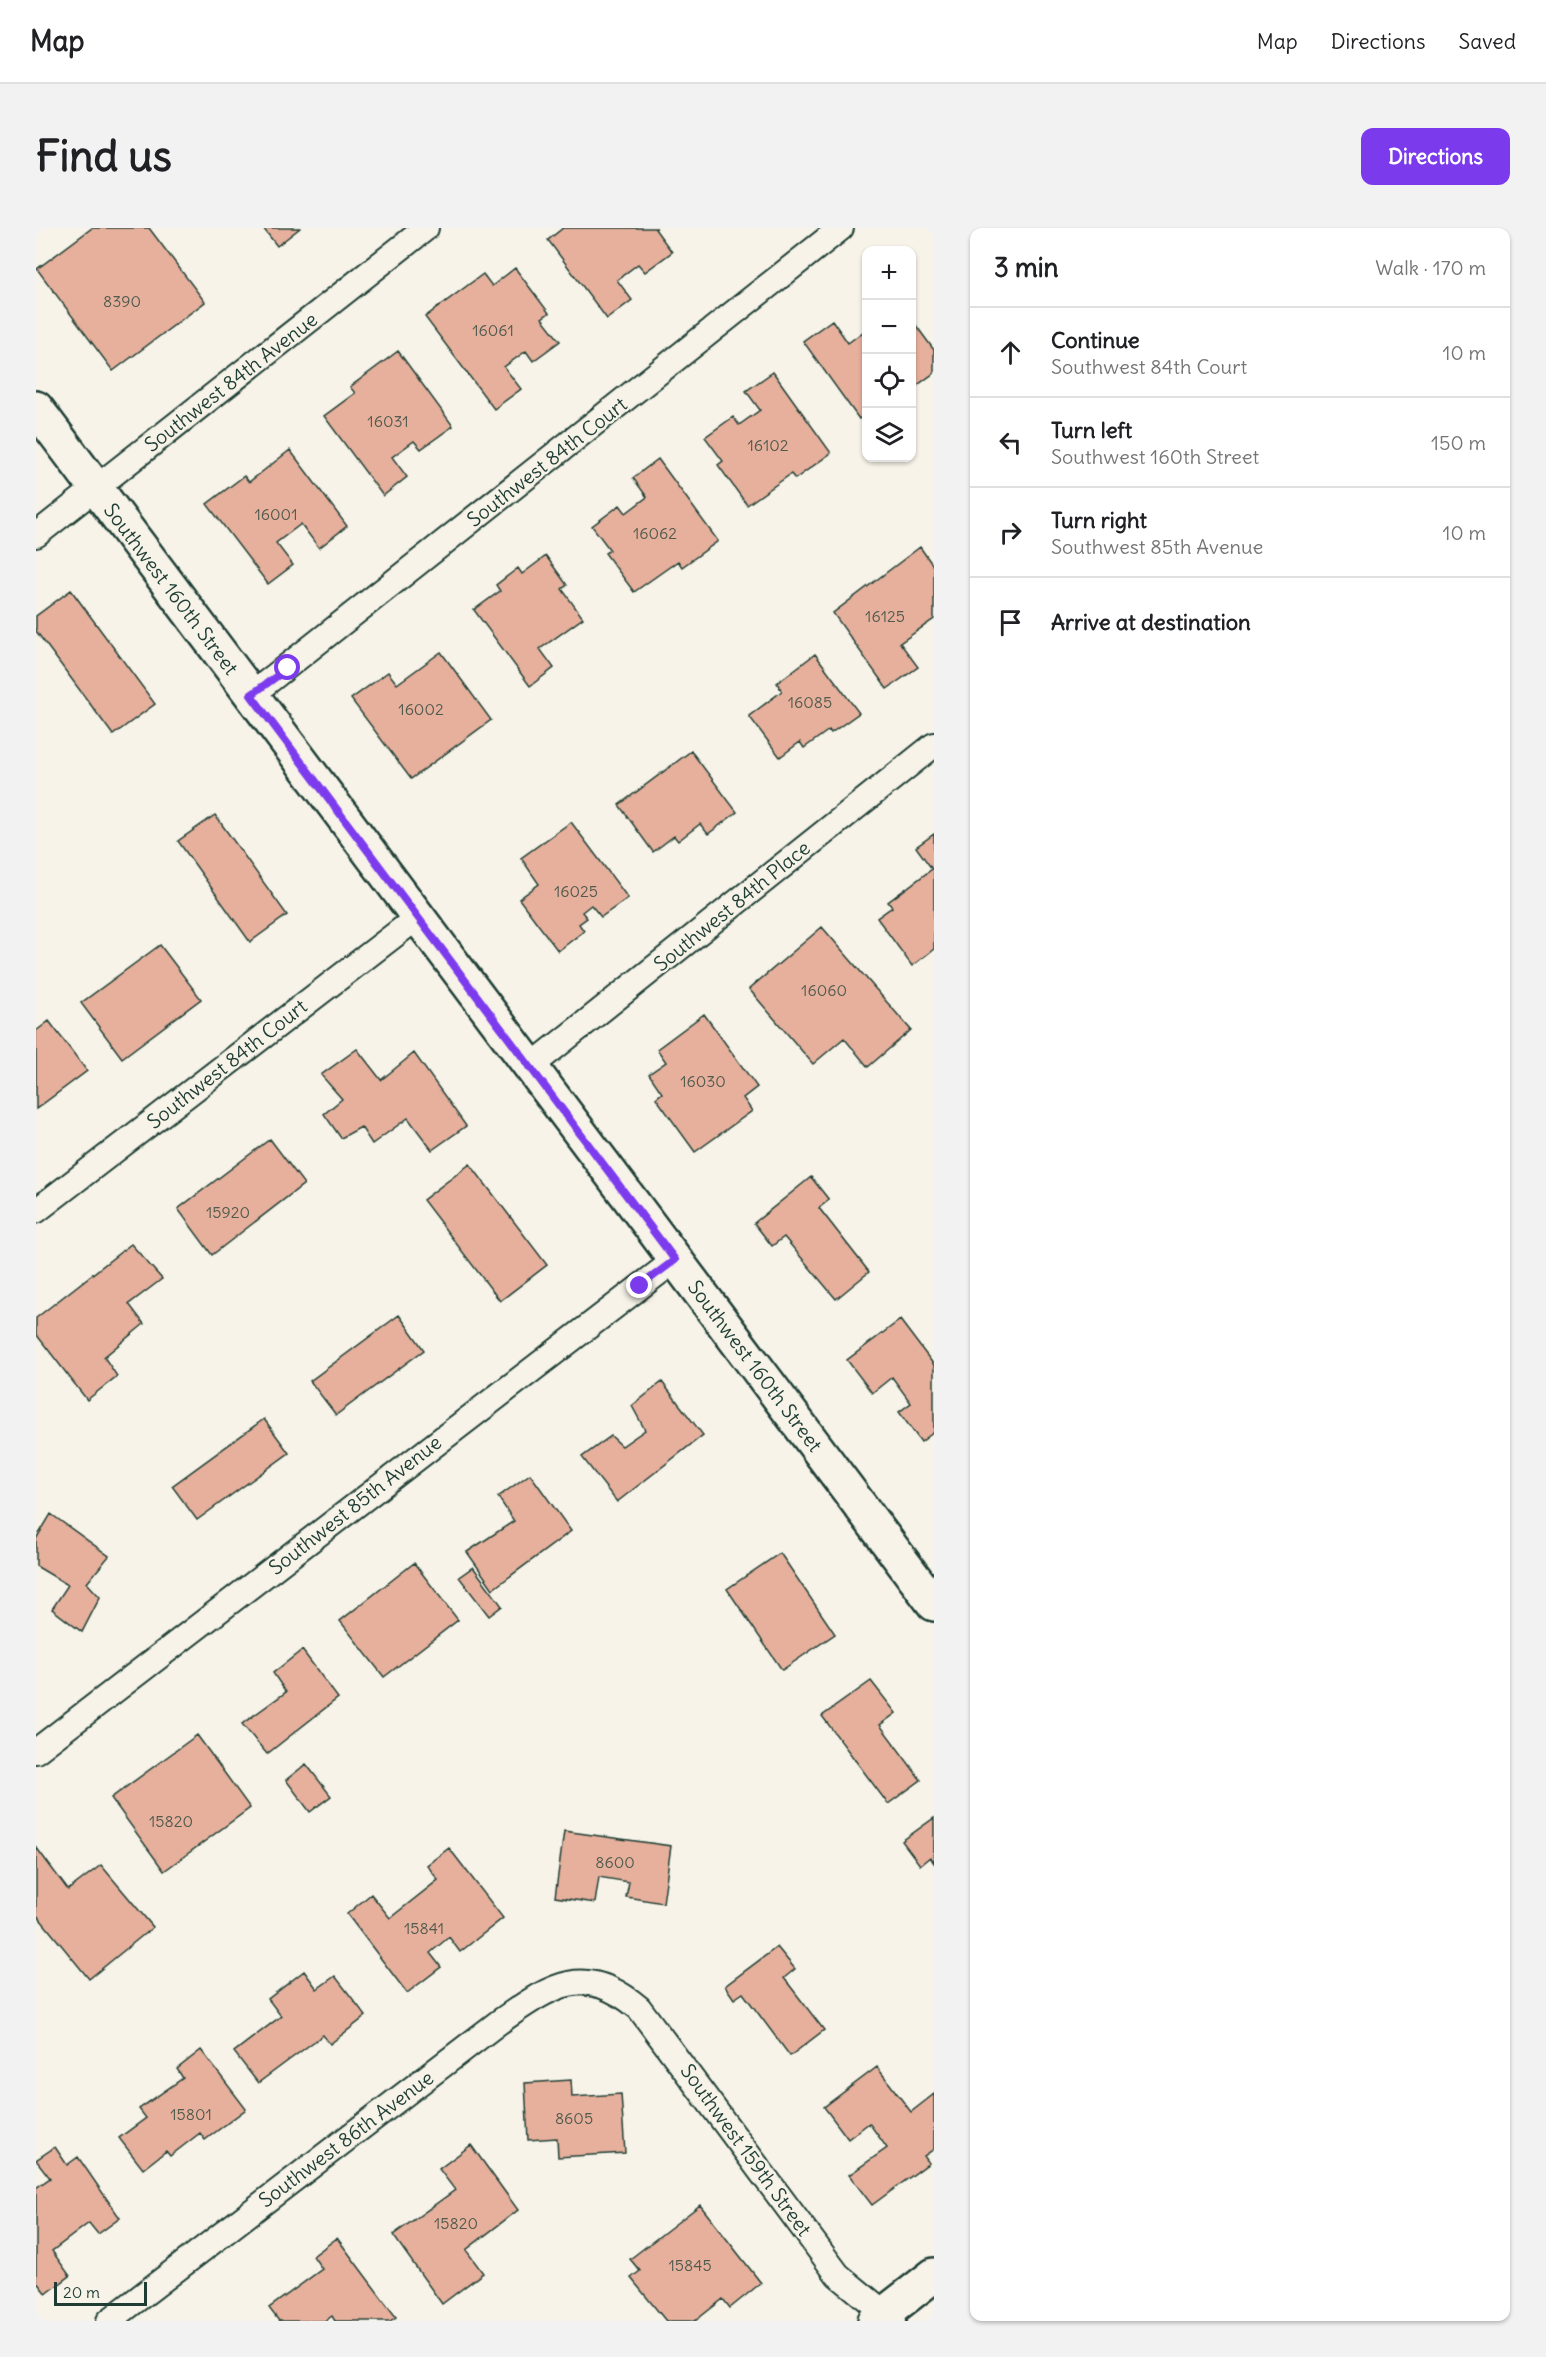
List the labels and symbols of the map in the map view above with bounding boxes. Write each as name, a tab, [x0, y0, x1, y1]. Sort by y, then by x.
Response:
house number: 8390	[103, 291, 141, 311]
street label: Southwest 84th Avenue	[139, 306, 322, 457]
house number: 16061	[472, 320, 514, 340]
street label: Southwest 84th Court	[462, 391, 632, 532]
house number: 16031	[367, 411, 409, 431]
house number: 16102	[747, 435, 789, 455]
street label: Southwest 160th Street	[99, 498, 244, 680]
house number: 16001	[255, 504, 298, 524]
house number: 16062	[633, 523, 677, 543]
house number: 16125	[865, 606, 905, 626]
route start	[274, 654, 300, 680]
house number: 16085	[788, 692, 832, 712]
house number: 16002	[398, 699, 444, 719]
street label: Southwest 84th Place	[649, 835, 815, 976]
house number: 16025	[554, 881, 598, 901]
house number: 16060	[801, 980, 847, 1000]
street label: Southwest 84th Court	[142, 993, 312, 1134]
house number: 16030	[680, 1071, 726, 1091]
house number: 15920	[206, 1202, 250, 1222]
route end	[626, 1272, 652, 1298]
street label: Southwest 160th Street	[683, 1275, 828, 1457]
street label: Southwest 85th Avenue	[263, 1429, 446, 1580]
house number: 15820	[149, 1811, 193, 1831]
house number: 8600	[595, 1852, 635, 1872]
house number: 15841	[404, 1918, 444, 1938]
street label: Southwest 159th Street	[676, 2059, 817, 2241]
street label: Southwest 86th Avenue	[253, 2065, 438, 2213]
house number: 15801	[170, 2104, 212, 2124]
house number: 8605	[555, 2108, 593, 2128]
house number: 15820	[434, 2213, 478, 2233]
house number: 15845	[668, 2255, 712, 2275]
scale bar	[54, 2279, 147, 2306]

